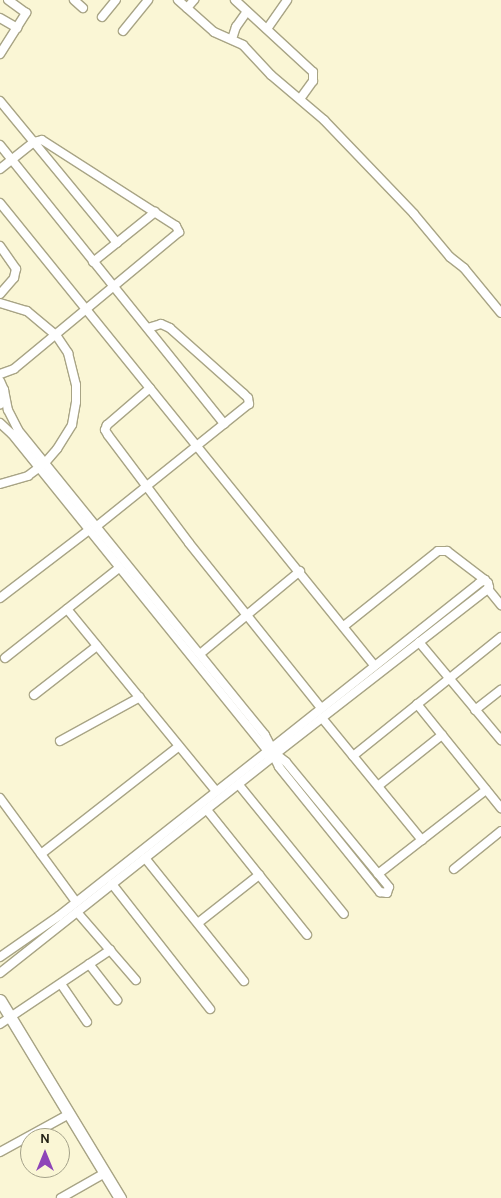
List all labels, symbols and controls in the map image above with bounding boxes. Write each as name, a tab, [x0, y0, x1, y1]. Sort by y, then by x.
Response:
north arrow	[20, 1128, 70, 1178]
text: N	[40, 1130, 50, 1147]

